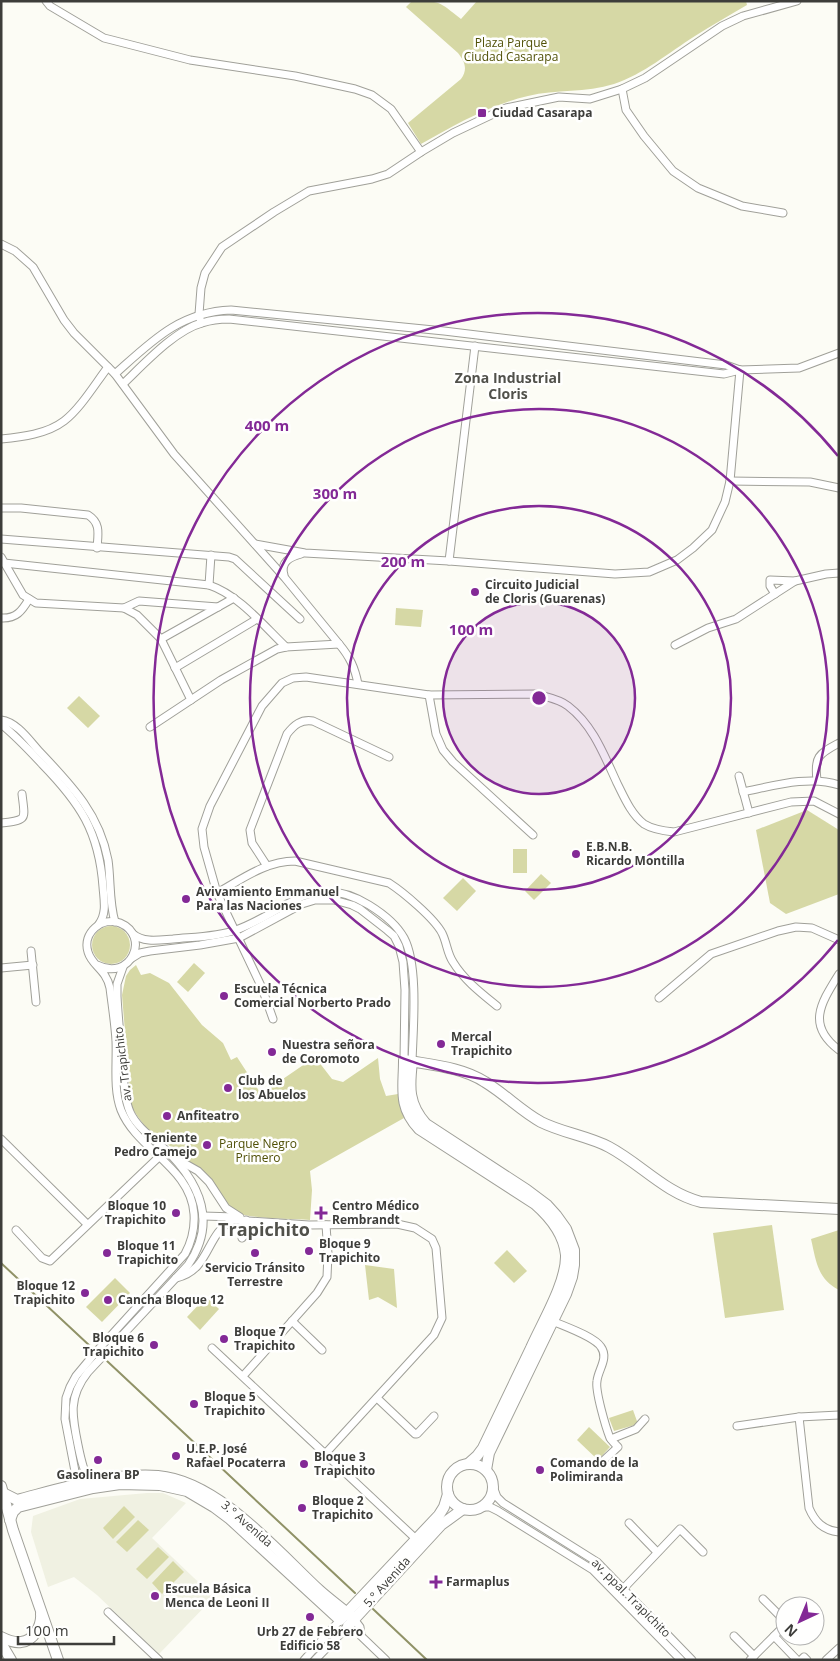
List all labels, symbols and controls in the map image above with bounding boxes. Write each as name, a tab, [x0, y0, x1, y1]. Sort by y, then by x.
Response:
park label: Plaza Parque Ciudad Casarapa	[464, 34, 558, 65]
place label: Ciudad Casarapa	[492, 104, 592, 121]
marker: Ciudad Casarapa	[476, 107, 488, 119]
district label: Zona Industrial Cloris	[455, 368, 561, 403]
text: 400 m	[245, 415, 289, 435]
text: 300 m	[313, 483, 357, 503]
text: 200 m	[381, 551, 425, 571]
place label: Circuito Judicial de Cloris (Guarenas)	[485, 576, 605, 607]
marker: Circuito Judicial de Cloris (Guarenas)	[469, 586, 481, 598]
text: 100 m	[449, 619, 493, 639]
centre of rings	[530, 689, 548, 707]
place label: E.B.N.B. Ricardo Montilla	[586, 838, 685, 869]
marker: E.B.N.B. Ricardo Montilla	[570, 848, 582, 860]
place label: Avivamiento Emmanuel Para las Naciones	[196, 883, 339, 914]
marker: Avivamiento Emmanuel Para las Naciones	[180, 893, 192, 905]
place label: Escuela Técnica Comercial Norberto Prado	[234, 980, 391, 1011]
marker: Escuela Técnica Comercial Norberto Prado	[218, 990, 230, 1002]
street label: av. Trapichito	[109, 1026, 136, 1102]
place label: Mercal Trapichito	[451, 1028, 512, 1059]
place label: Nuestra señora de Coromoto	[282, 1036, 375, 1067]
marker: Mercal Trapichito	[435, 1038, 447, 1050]
marker: Nuestra señora de Coromoto	[266, 1046, 278, 1058]
place label: Club de los Abuelos	[238, 1072, 306, 1103]
marker: Club de los Abuelos	[222, 1082, 234, 1094]
place label: Anfiteatro	[177, 1107, 239, 1124]
marker: Anfiteatro	[161, 1110, 173, 1122]
place label: Teniente Pedro Camejo	[114, 1129, 197, 1160]
park label: Parque Negro Primero	[219, 1135, 297, 1166]
marker: Teniente Pedro Camejo	[201, 1139, 213, 1151]
place label: Bloque 10 Trapichito	[105, 1197, 166, 1228]
place label: Centro Médico Rembrandt	[332, 1197, 419, 1228]
marker: Centro Médico Rembrandt	[314, 1206, 328, 1220]
marker: Bloque 10 Trapichito	[170, 1207, 182, 1219]
district label: Trapichito	[218, 1217, 310, 1241]
place label: Bloque 9 Trapichito	[319, 1235, 380, 1266]
place label: Bloque 11 Trapichito	[117, 1237, 178, 1268]
marker: Bloque 9 Trapichito	[303, 1245, 315, 1257]
marker: Bloque 11 Trapichito	[101, 1247, 113, 1259]
marker: Servicio Tránsito Terrestre	[249, 1247, 261, 1259]
place label: Servicio Tránsito Terrestre	[205, 1259, 305, 1290]
place label: Bloque 12 Trapichito	[14, 1277, 75, 1308]
marker: Bloque 12 Trapichito	[79, 1287, 91, 1299]
place label: Cancha Bloque 12	[118, 1291, 224, 1308]
marker: Cancha Bloque 12	[102, 1294, 114, 1306]
place label: Bloque 7 Trapichito	[234, 1323, 295, 1354]
place label: Bloque 6 Trapichito	[83, 1329, 144, 1360]
marker: Bloque 7 Trapichito	[218, 1333, 230, 1345]
marker: Bloque 6 Trapichito	[148, 1339, 160, 1351]
place label: Bloque 5 Trapichito	[204, 1388, 265, 1419]
marker: Bloque 5 Trapichito	[188, 1398, 200, 1410]
place label: U.E.P. José Rafael Pocaterra	[186, 1440, 286, 1471]
place label: Bloque 3 Trapichito	[314, 1448, 375, 1479]
marker: U.E.P. José Rafael Pocaterra	[170, 1450, 182, 1462]
marker: Gasolinera BP	[92, 1454, 104, 1466]
place label: Comando de la Polimiranda	[550, 1454, 639, 1485]
marker: Bloque 3 Trapichito	[298, 1458, 310, 1470]
marker: Comando de la Polimiranda	[534, 1464, 546, 1476]
place label: Gasolinera BP	[56, 1466, 140, 1483]
place label: Bloque 2 Trapichito	[312, 1492, 373, 1523]
street label: 3.° Avenida	[218, 1497, 277, 1551]
marker: Bloque 2 Trapichito	[296, 1502, 308, 1514]
street label: 5.° Avenida	[359, 1553, 414, 1611]
street label: av. ppal. Trapichito	[588, 1554, 675, 1641]
place label: Farmaplus	[446, 1573, 509, 1590]
marker: Farmaplus	[430, 1576, 442, 1588]
place label: Escuela Básica Menca de Leoni II	[165, 1580, 270, 1611]
marker: Escuela Básica Menca de Leoni II	[149, 1590, 161, 1602]
north arrow	[775, 1596, 825, 1646]
marker: Urb 27 de Febrero Edificio 58	[304, 1611, 316, 1623]
scale bar	[18, 1614, 114, 1646]
text: 100 m	[25, 1620, 69, 1640]
text: N	[780, 1620, 801, 1642]
place label: Urb 27 de Febrero Edificio 58	[257, 1623, 363, 1654]

